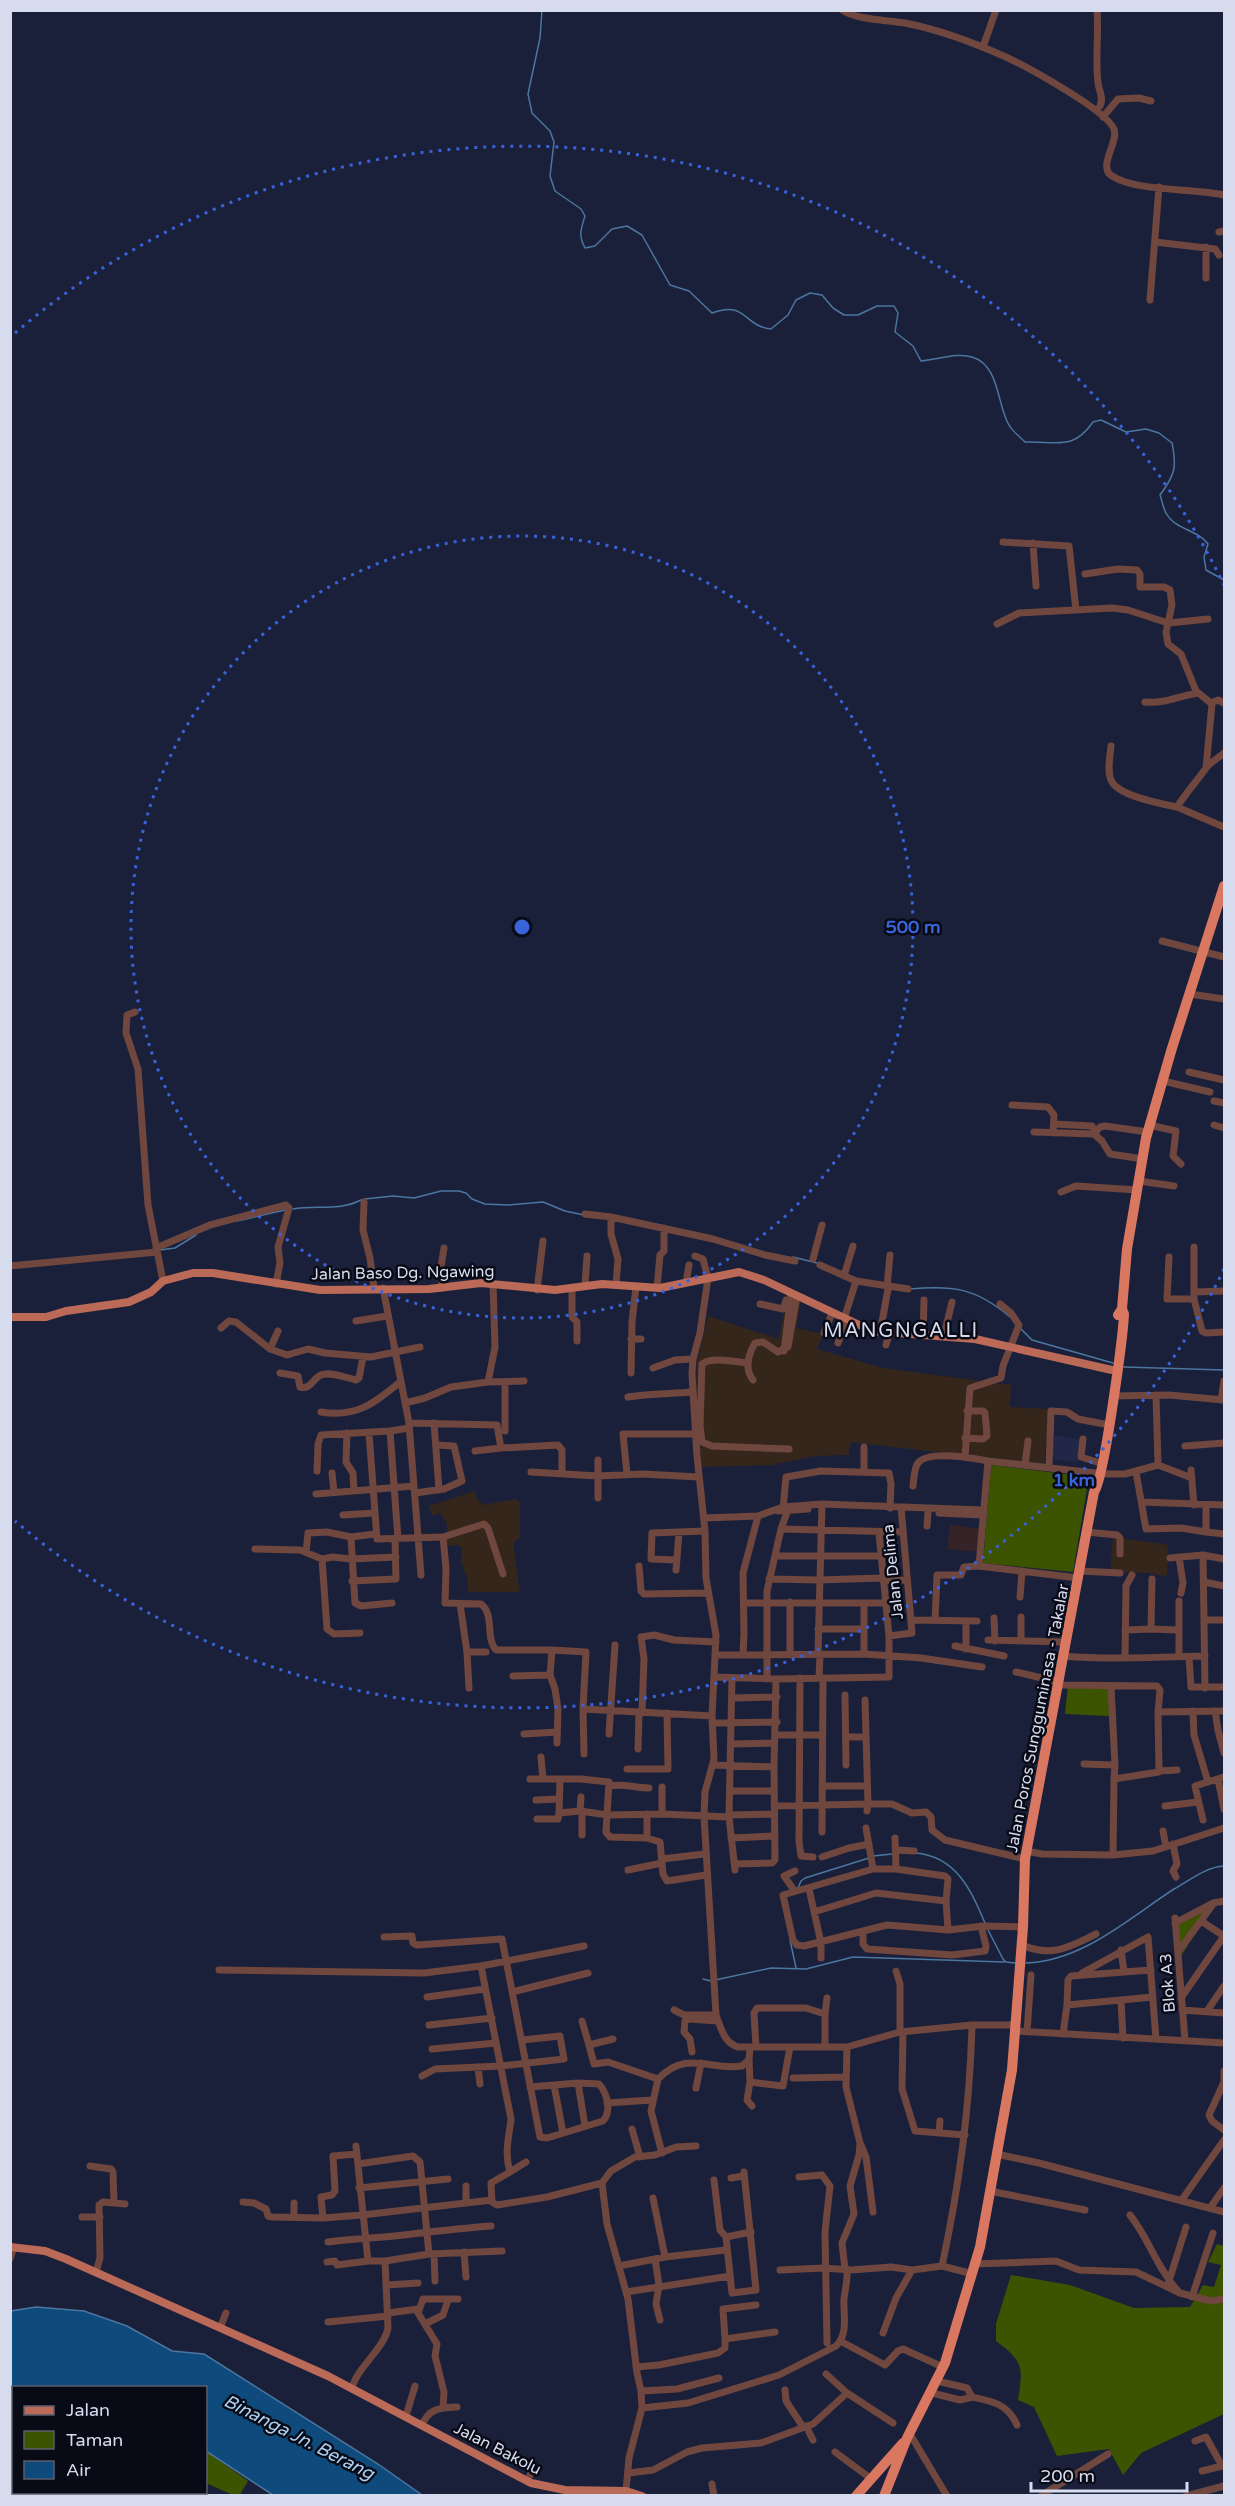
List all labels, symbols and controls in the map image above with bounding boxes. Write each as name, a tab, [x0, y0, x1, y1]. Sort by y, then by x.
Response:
text: 500 m	[885, 916, 941, 938]
centre of rings	[512, 917, 532, 937]
street label: Jalan Baso Dg. Ngawing	[311, 1261, 495, 1285]
district label: MANGNGALLI	[823, 1319, 979, 1343]
text: 1 km	[1053, 1469, 1095, 1491]
street label: Jalan Delima	[878, 1523, 908, 1621]
street label: Jalan Poros Sungguminasa - Takalar	[1002, 1581, 1074, 1854]
street label: Blok A3	[1156, 1953, 1180, 2013]
legend	[12, 2386, 207, 2494]
water label: Binanga Jn. Berang	[220, 2390, 379, 2485]
text: Jalan	[66, 2399, 110, 2421]
street label: Jalan Bakolu	[450, 2418, 545, 2479]
text: Taman	[66, 2429, 123, 2451]
scale bar	[1031, 2455, 1187, 2493]
text: Air	[66, 2459, 91, 2481]
text: 200 m	[1040, 2465, 1095, 2487]

